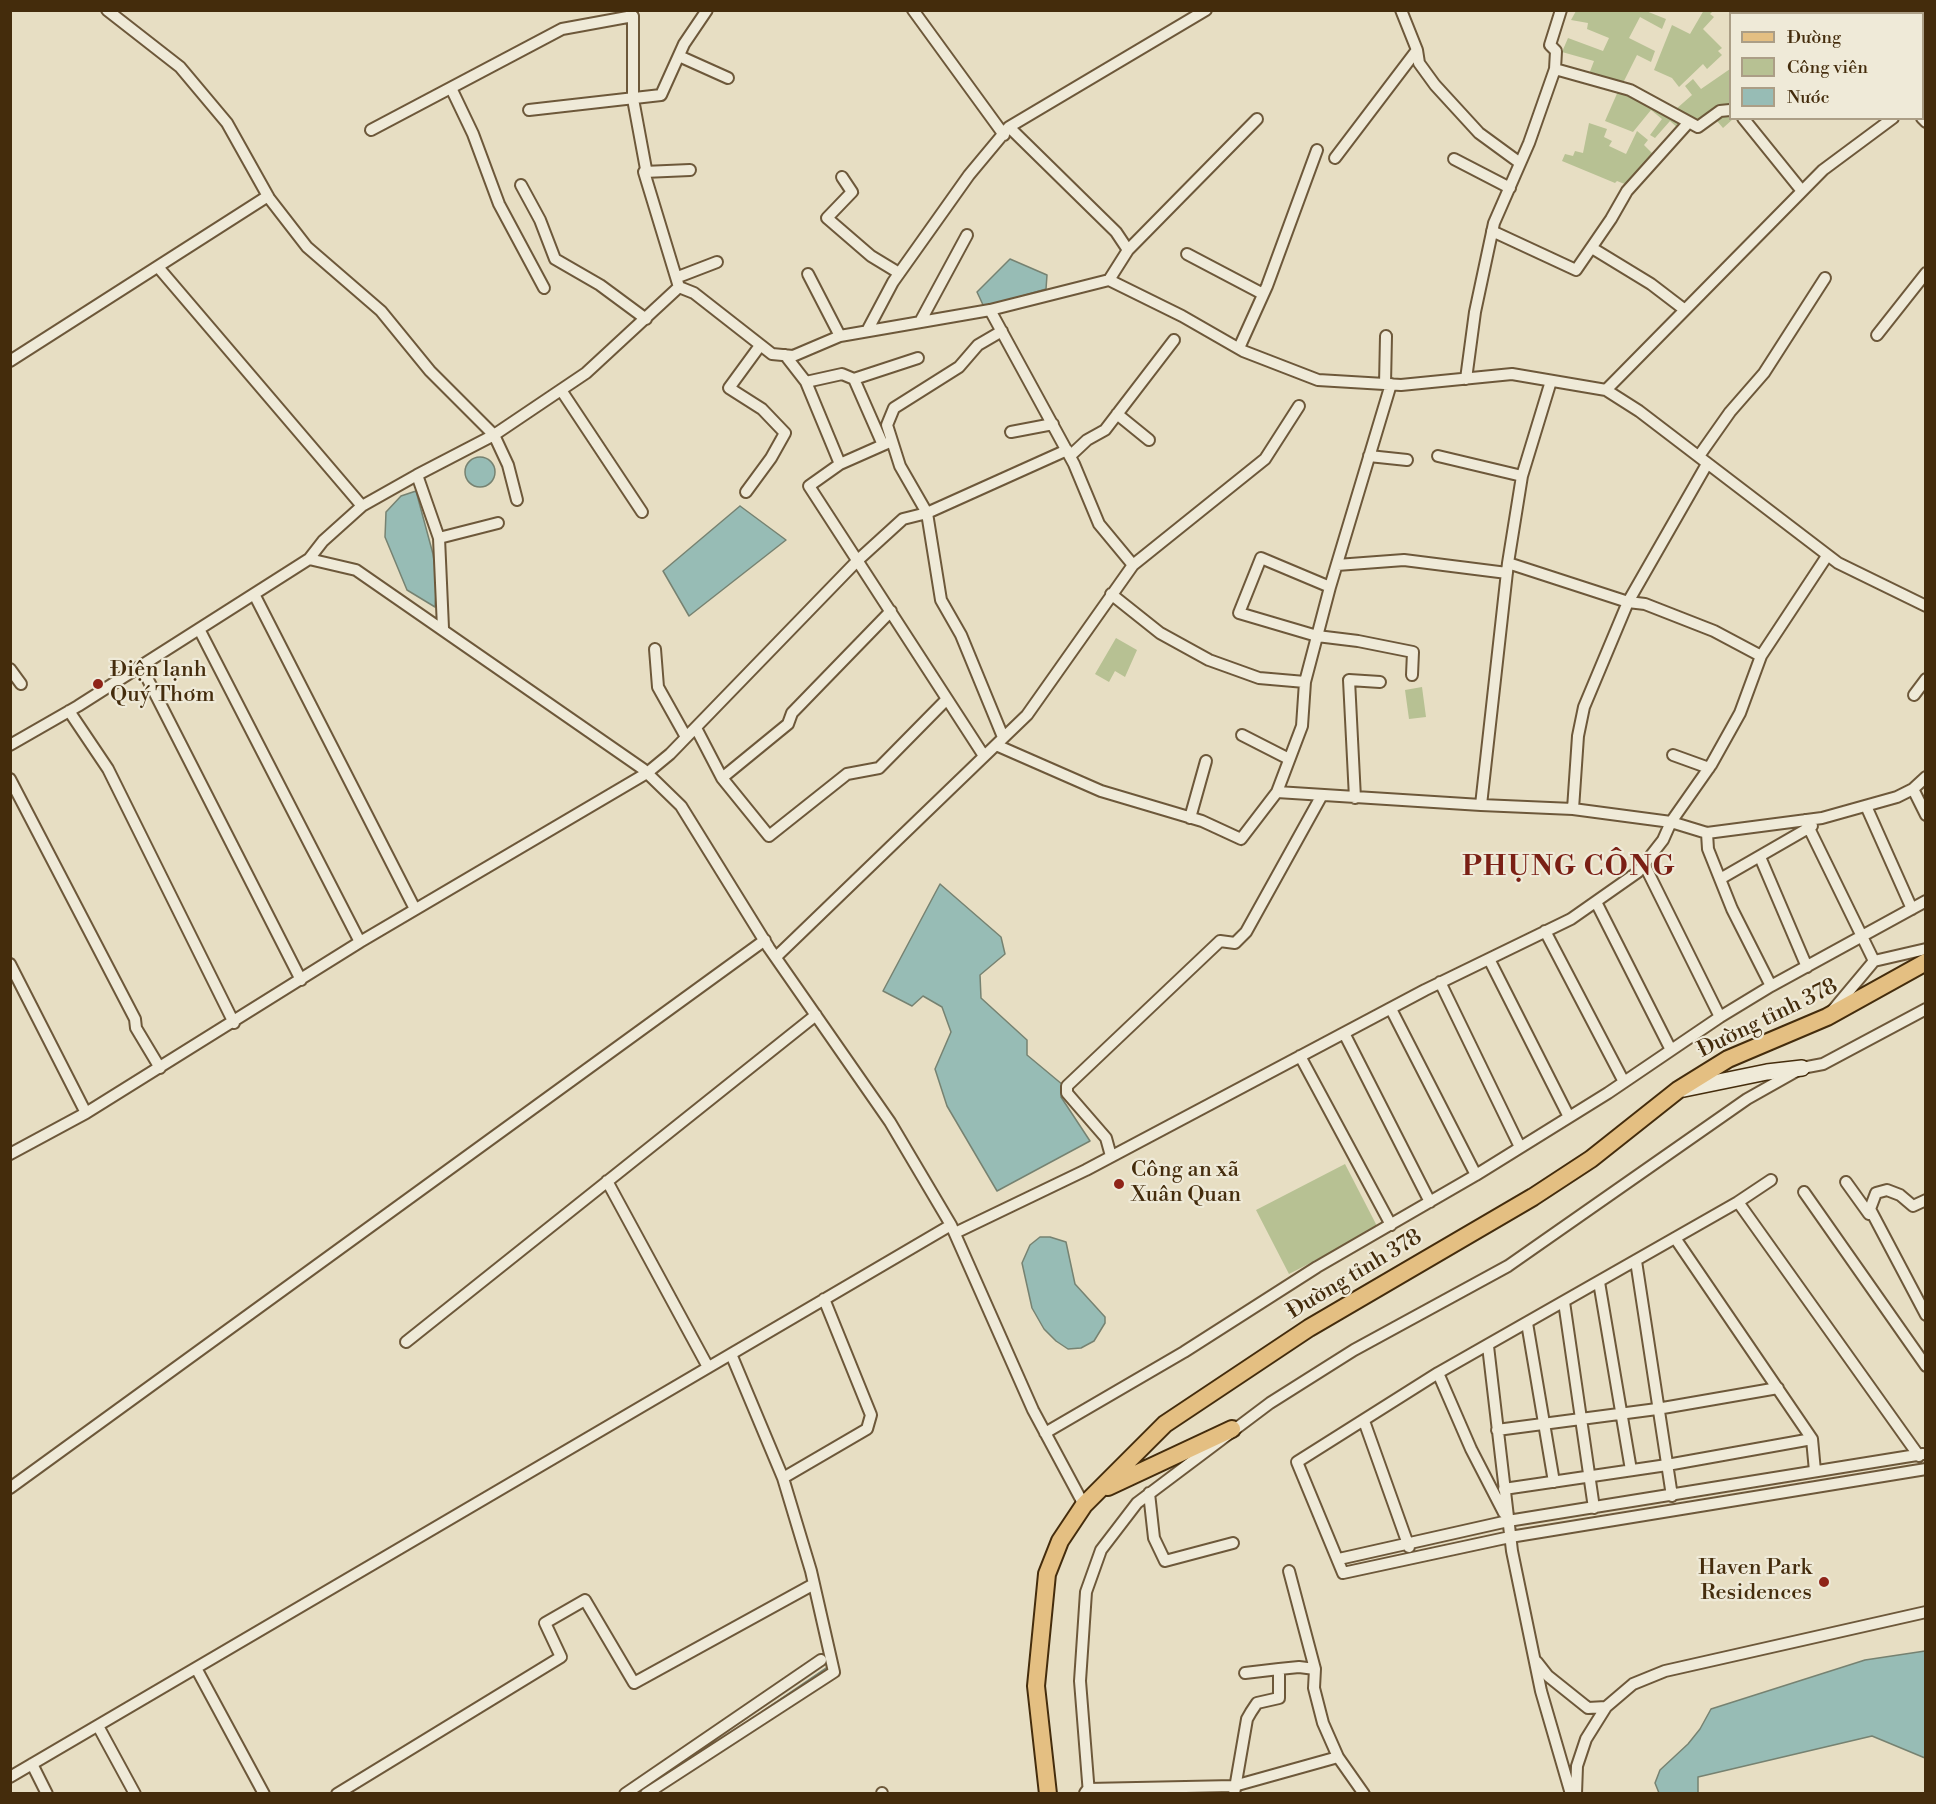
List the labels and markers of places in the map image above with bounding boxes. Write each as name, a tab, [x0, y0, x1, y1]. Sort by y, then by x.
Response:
place label: Điện lạnh Quý Thơm	[110, 658, 215, 710]
marker: Điện lạnh Quý Thơm	[91, 677, 105, 691]
place label: Công an xã Xuân Quan	[1131, 1158, 1241, 1210]
marker: Công an xã Xuân Quan	[1112, 1177, 1126, 1191]
place label: Haven Park Residences	[1698, 1556, 1812, 1608]
marker: Haven Park Residences	[1817, 1575, 1831, 1589]

